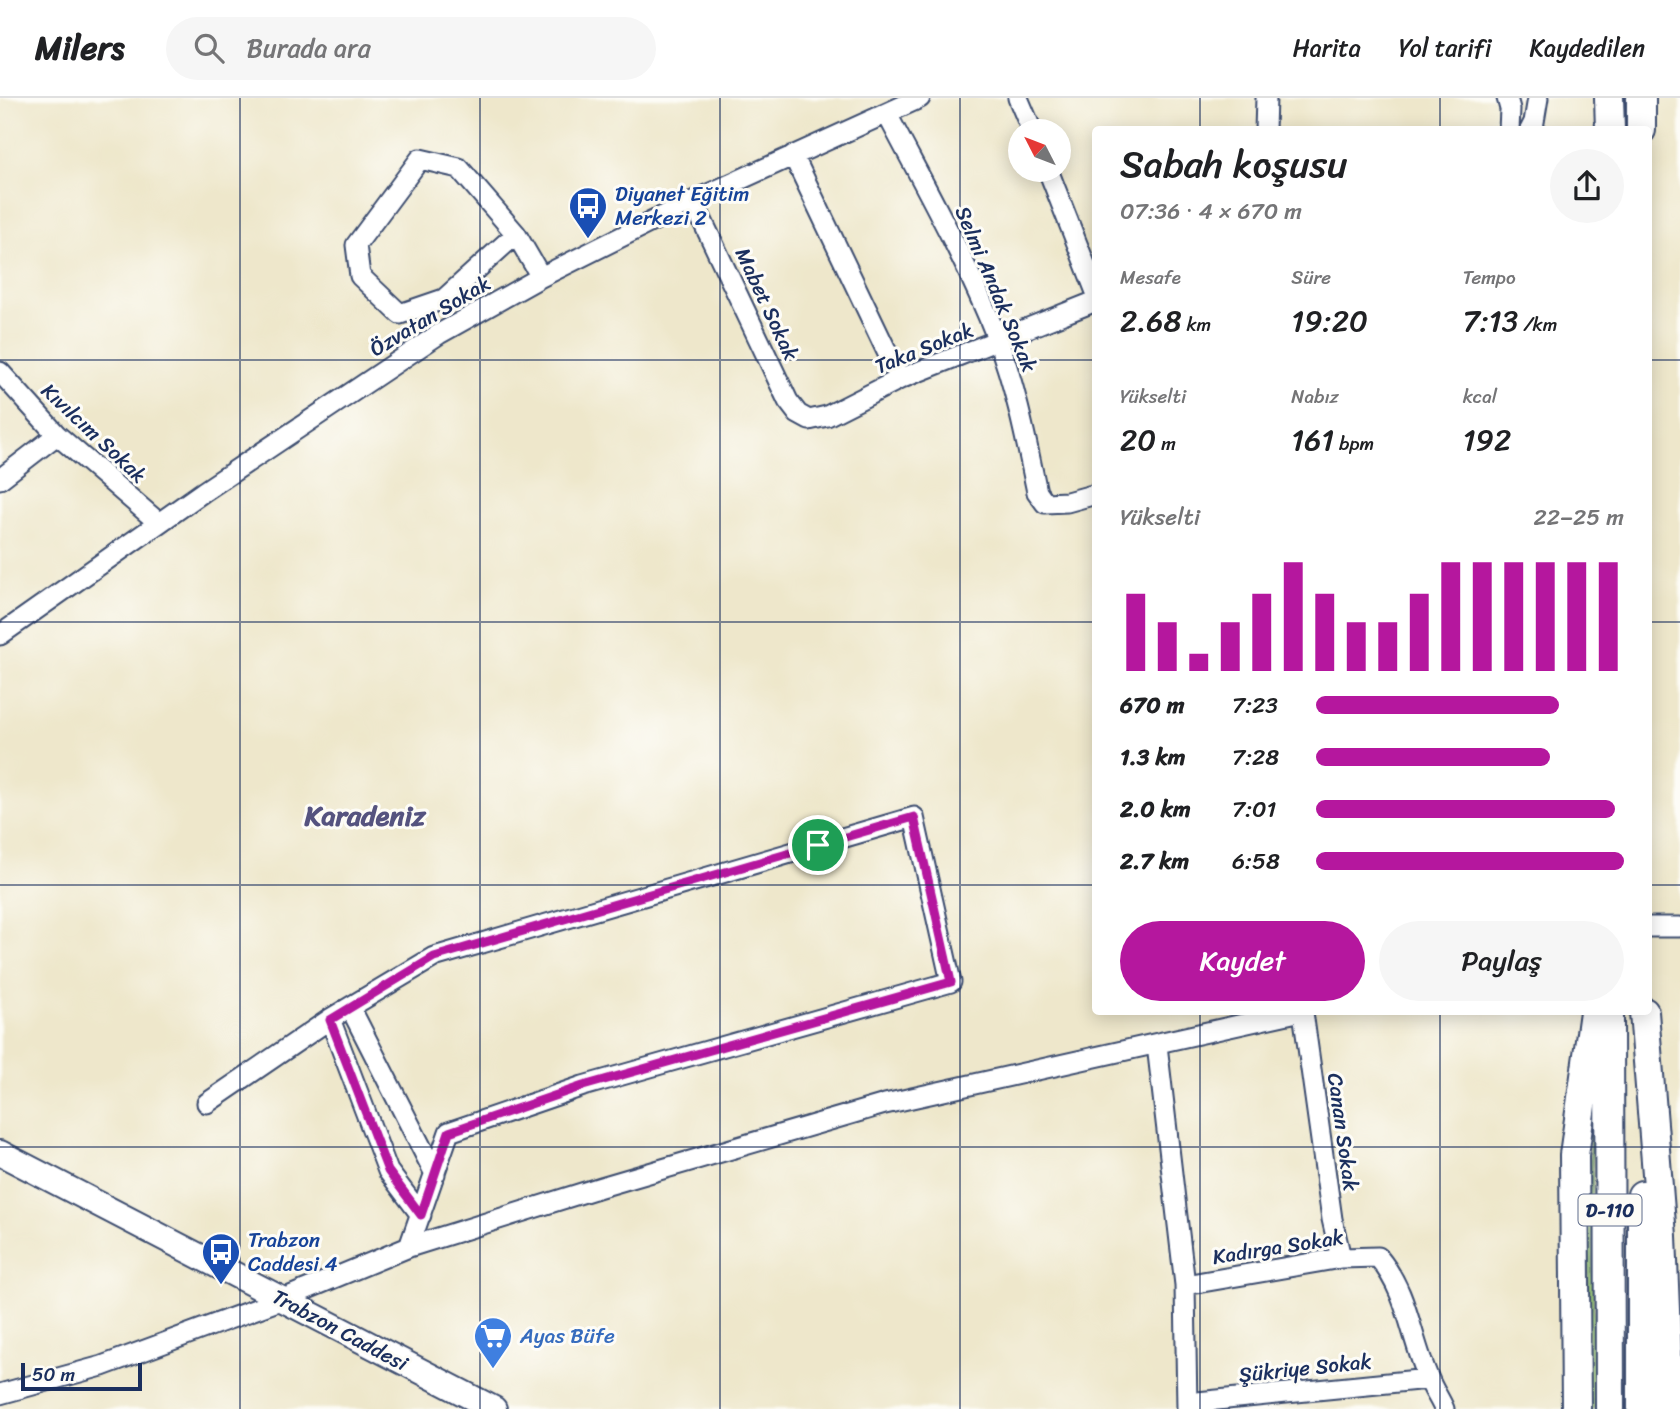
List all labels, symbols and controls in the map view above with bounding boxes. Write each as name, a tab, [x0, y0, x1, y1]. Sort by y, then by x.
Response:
search box	[166, 17, 656, 80]
text: Milers	[35, 19, 124, 77]
text: Burada ara	[246, 25, 371, 71]
text: Harita	[1293, 27, 1361, 69]
text: Yol tarifi	[1399, 27, 1492, 69]
text: Kaydedilen	[1530, 27, 1645, 69]
icon: search	[190, 29, 228, 67]
north arrow	[1008, 119, 1071, 182]
map controls	[1008, 119, 1071, 182]
text: Sabah koşusu	[1120, 131, 1347, 198]
button: share	[1550, 149, 1624, 223]
place label: Diyanet Eğitim Merkezi 2	[615, 175, 749, 237]
bus stop icon: Diyanet Eğitim Merkezi 2	[567, 185, 609, 240]
text: 07:36 · 4 × 670 m	[1120, 191, 1302, 232]
street label: Selmi Andak Sokak	[944, 200, 1048, 379]
street label: Mabet Sokak	[724, 241, 810, 368]
text: Mesafe	[1120, 261, 1181, 294]
text: Süre	[1291, 261, 1331, 294]
text: Tempo	[1463, 261, 1516, 294]
street label: Özvatan Sokak	[362, 265, 498, 367]
text: 2.68	[1120, 294, 1182, 348]
text: 19:20	[1291, 294, 1368, 348]
text: 7:13	[1463, 294, 1518, 348]
text: km	[1182, 308, 1211, 341]
text: /km	[1518, 308, 1557, 341]
street label: Taka Sokak	[869, 311, 979, 385]
street label: Kıvılcım Sokak	[32, 373, 156, 493]
text: Yükselti	[1120, 380, 1186, 413]
text: Nabız	[1291, 380, 1339, 413]
text: kcal	[1463, 380, 1497, 413]
text: 20	[1120, 413, 1156, 467]
text: 161	[1291, 413, 1334, 467]
text: 192	[1463, 413, 1511, 467]
text: m	[1156, 427, 1176, 460]
text: bpm	[1334, 427, 1374, 460]
text: Yükselti	[1120, 497, 1200, 538]
text: 22–25 m	[1533, 497, 1624, 538]
text: 670 m	[1120, 685, 1184, 726]
text: 7:23	[1232, 685, 1278, 726]
text: 1.3 km	[1120, 737, 1185, 778]
text: 7:28	[1232, 737, 1279, 778]
text: 2.0 km	[1120, 789, 1191, 830]
text: 7:01	[1232, 789, 1276, 830]
district label: Karadeniz	[303, 791, 427, 840]
pin	[788, 815, 848, 875]
icon: arrive	[799, 826, 837, 864]
text: 2.7 km	[1120, 841, 1189, 882]
text: 6:58	[1232, 841, 1280, 882]
button: Kaydet	[1120, 921, 1365, 1001]
button: Paylaş	[1379, 921, 1624, 1001]
street label: Canan Sokak	[1316, 1071, 1370, 1194]
road number: D-110	[1578, 1194, 1642, 1226]
street label: Kadırga Sokak	[1210, 1218, 1347, 1276]
place label: Trabzon Caddesi 4	[248, 1221, 338, 1283]
bus stop icon: Trabzon Caddesi 4	[200, 1231, 242, 1286]
street label: Trabzon Caddesi	[265, 1278, 416, 1382]
supermarket icon: Ayas Büfe	[472, 1315, 514, 1370]
place label: Ayas Büfe	[519, 1317, 615, 1355]
street label: Şükriye Sokak	[1237, 1342, 1373, 1394]
text: 50 m	[32, 1358, 75, 1391]
scale bar	[21, 1360, 142, 1392]

